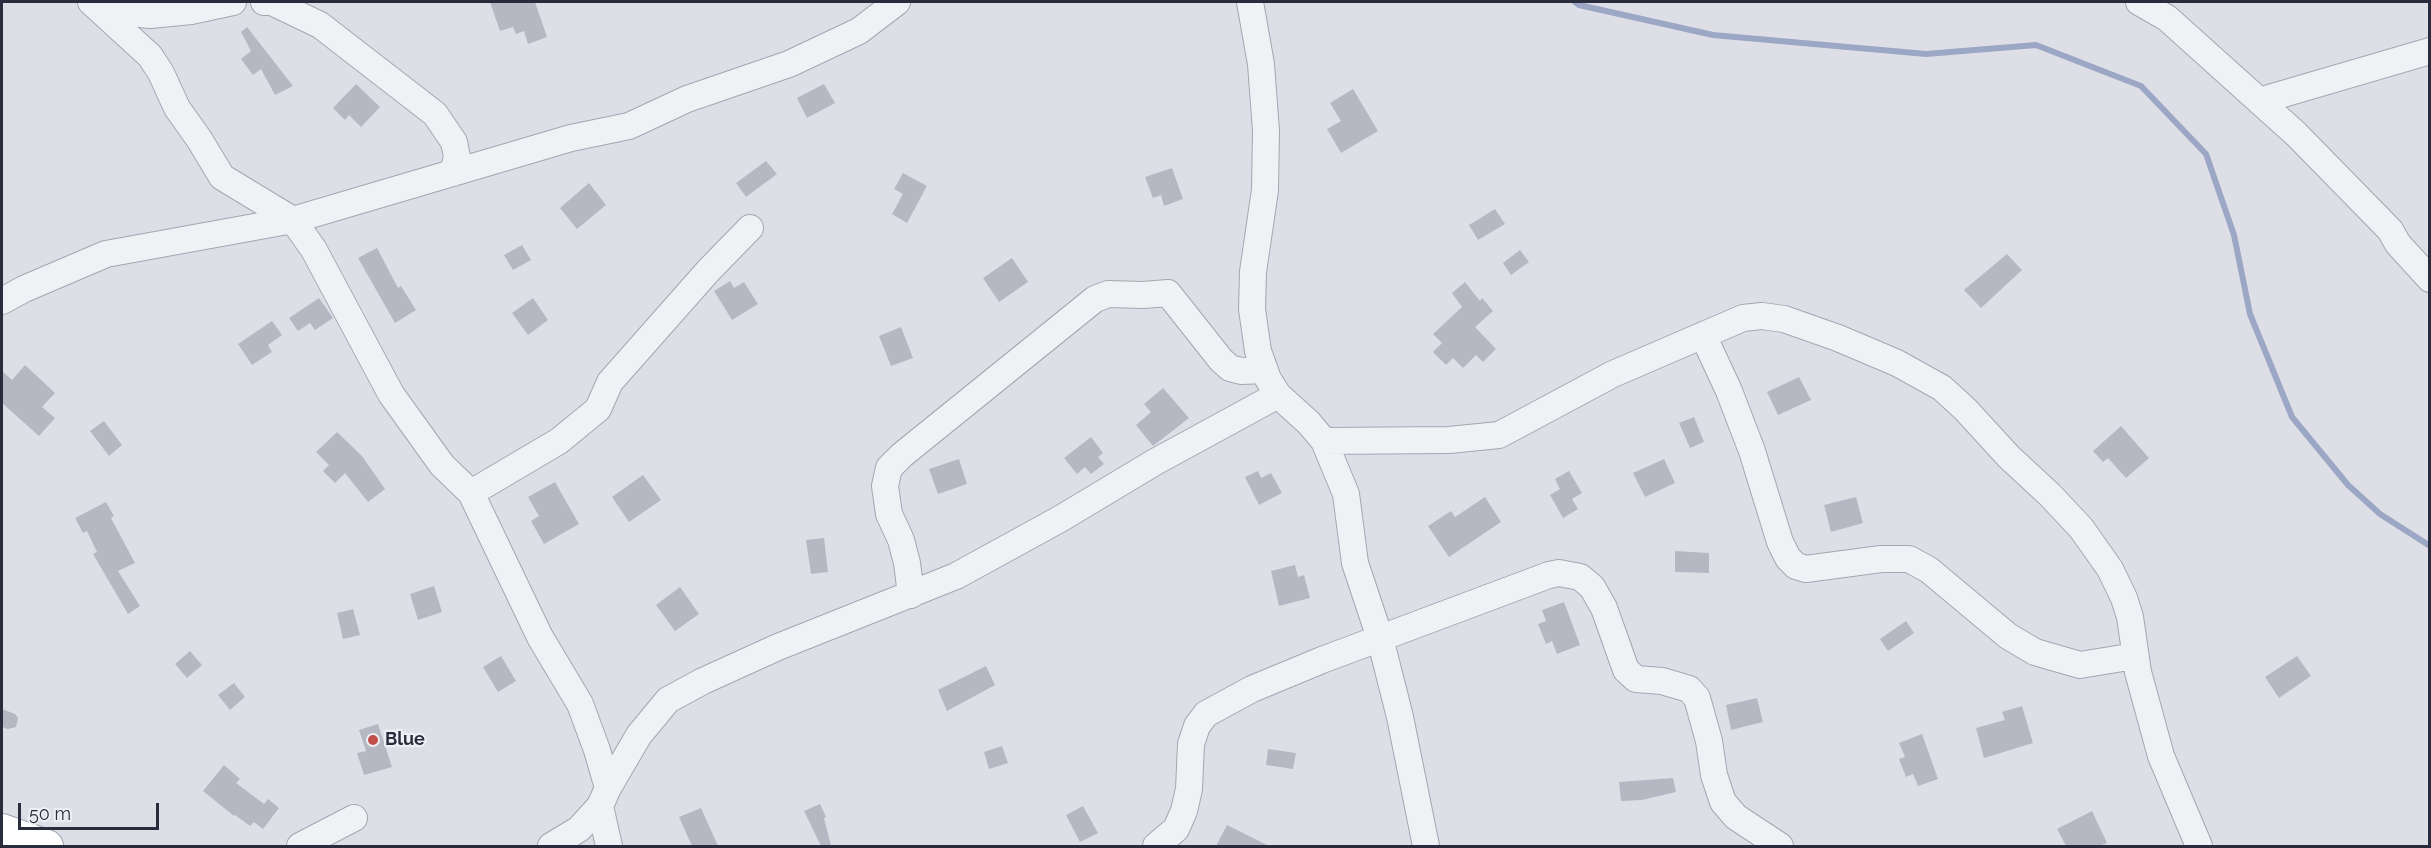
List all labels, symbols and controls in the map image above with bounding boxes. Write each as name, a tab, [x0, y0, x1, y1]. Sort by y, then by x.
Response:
place label: Blue	[385, 729, 425, 751]
marker: Blue	[366, 733, 380, 747]
scale bar	[21, 791, 162, 829]
text: 50 m	[29, 803, 71, 824]

